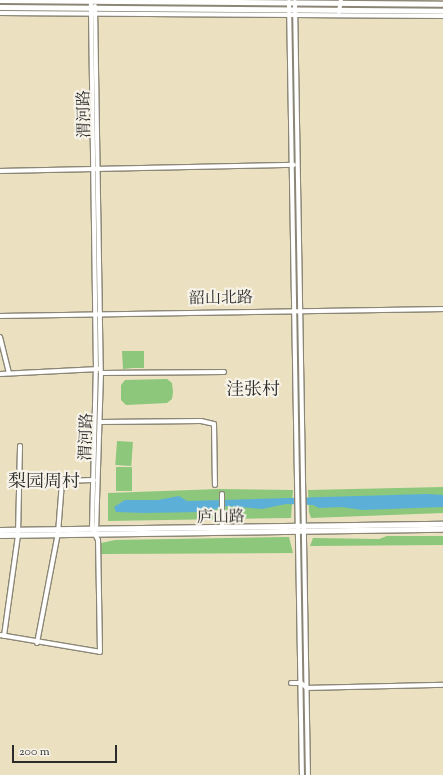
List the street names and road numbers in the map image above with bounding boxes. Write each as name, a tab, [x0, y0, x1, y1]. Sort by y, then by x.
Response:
street label: 渭河路	[76, 90, 96, 138]
street label: 韶山北路	[189, 290, 253, 310]
street label: 渭河路	[78, 413, 98, 461]
street label: 庐山路	[197, 509, 245, 529]

